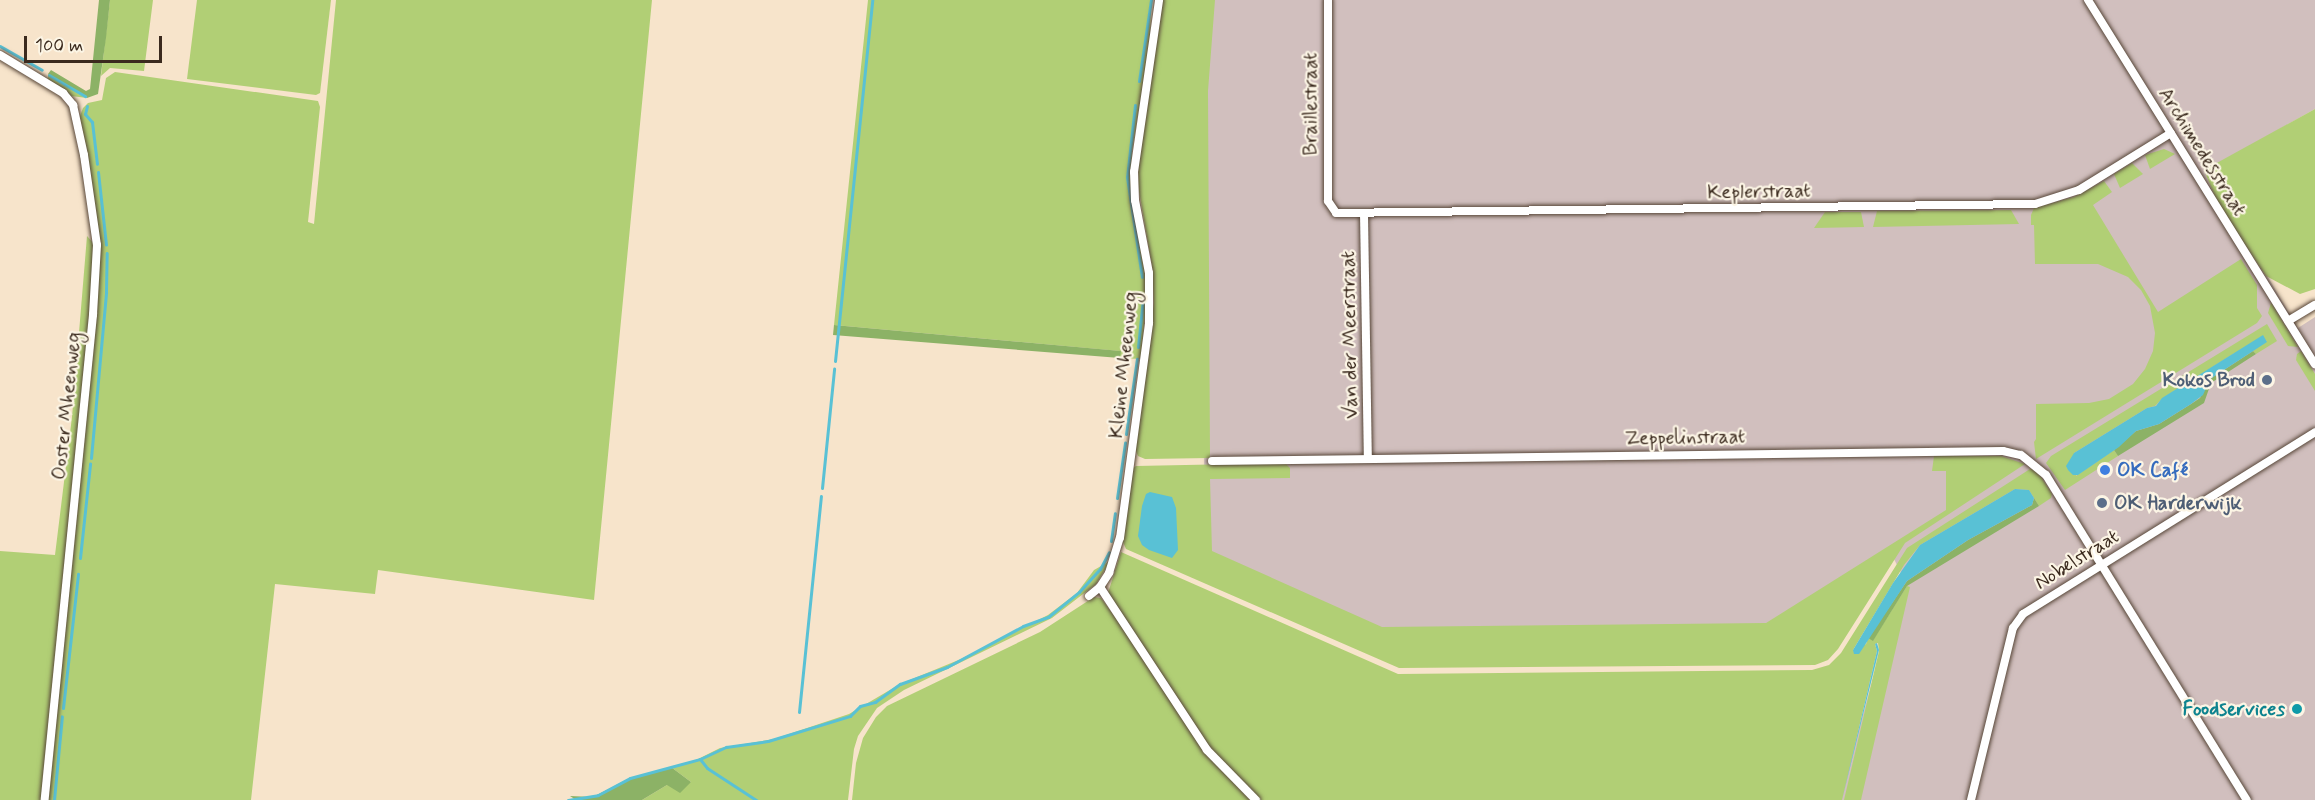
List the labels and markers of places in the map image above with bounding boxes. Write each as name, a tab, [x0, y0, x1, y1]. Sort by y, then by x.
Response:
place label: Kokos Brod	[2162, 368, 2255, 392]
marker: Kokos Brod	[2260, 373, 2274, 387]
place label: OK Café	[2117, 458, 2192, 482]
marker: OK Café	[2098, 463, 2112, 477]
place label: OK Harderwijk	[2114, 491, 2239, 515]
marker: OK Harderwijk	[2095, 496, 2109, 510]
place label: Foodservices	[2182, 697, 2285, 721]
marker: Foodservices	[2290, 702, 2304, 716]

